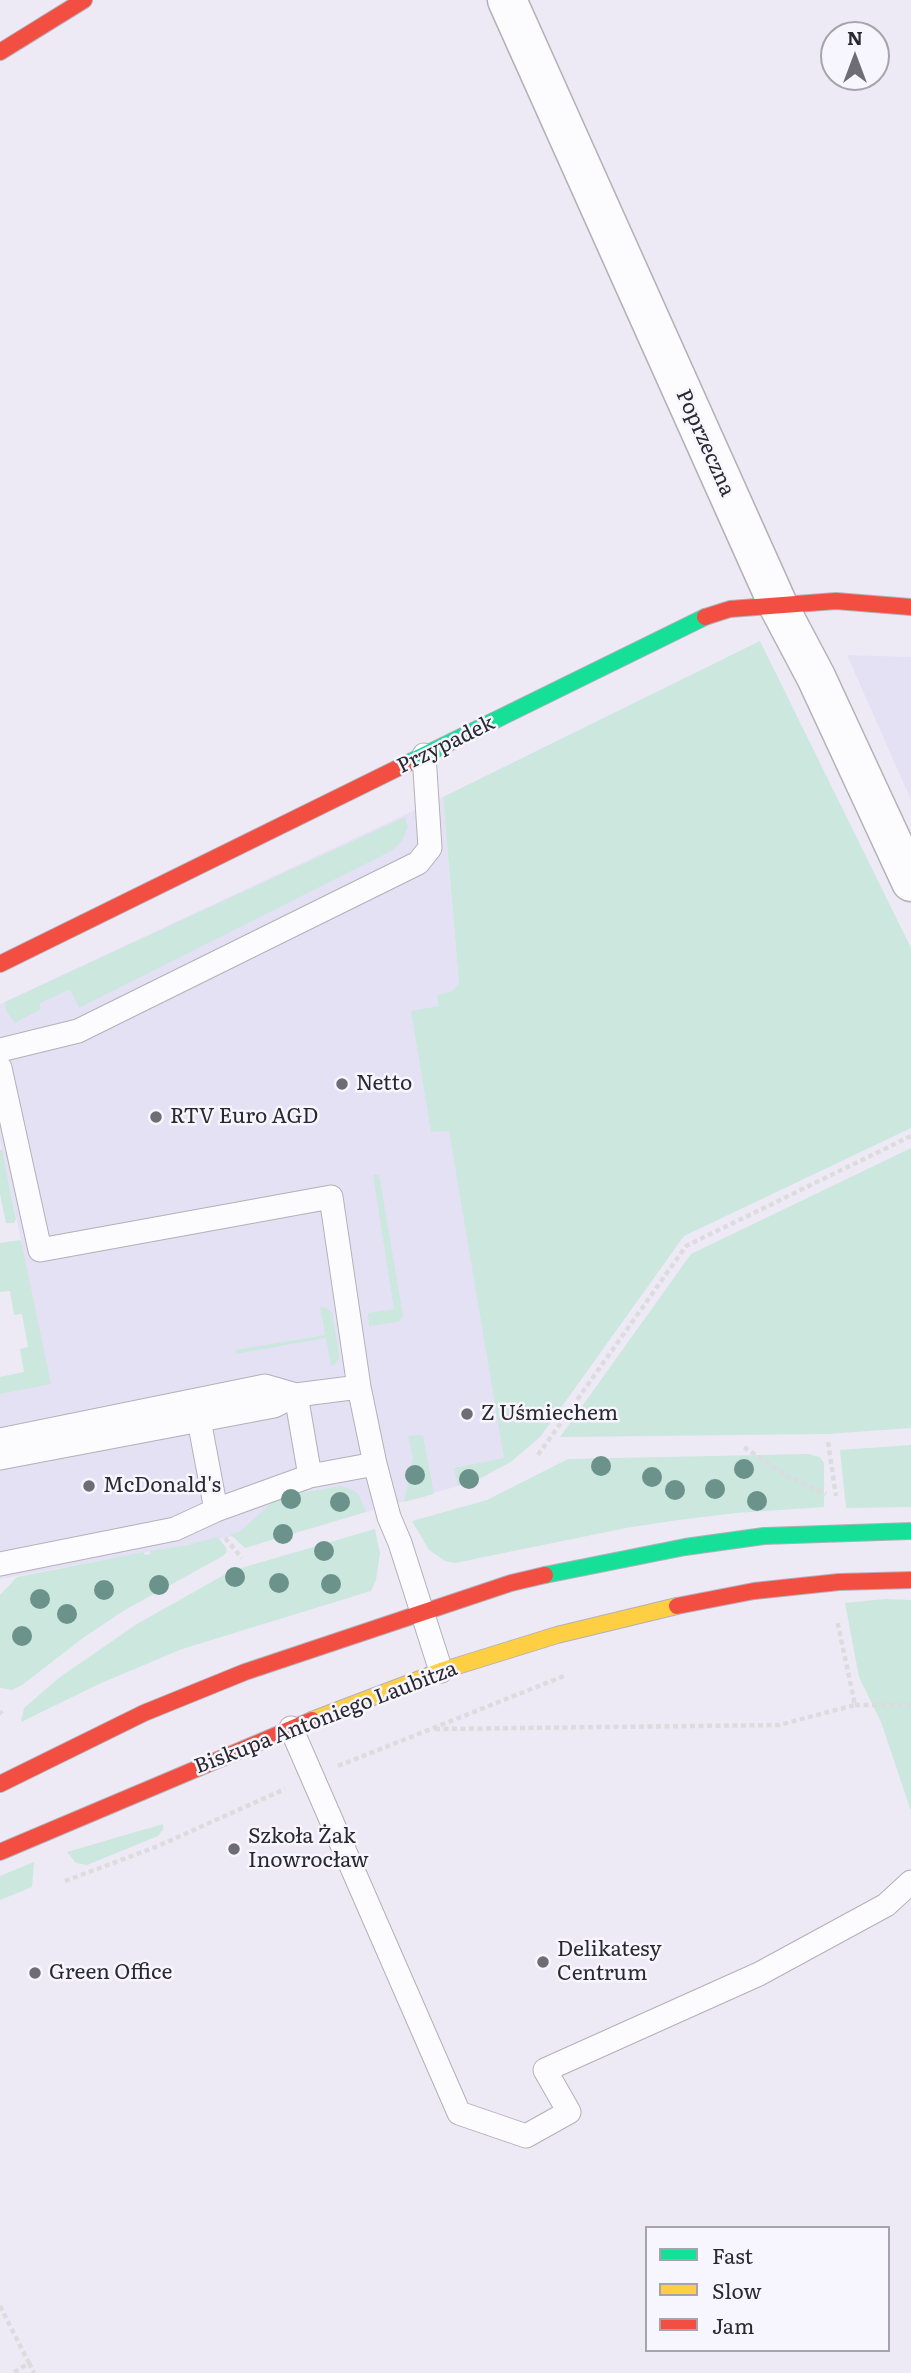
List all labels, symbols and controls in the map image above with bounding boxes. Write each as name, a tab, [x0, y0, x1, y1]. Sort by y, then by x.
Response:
north arrow	[820, 21, 890, 91]
text: N	[847, 23, 863, 51]
street label: Poprzeczna	[670, 386, 740, 500]
street label: Przypadek	[393, 711, 499, 779]
place label: Netto	[356, 1071, 412, 1097]
marker: Netto	[334, 1076, 350, 1092]
place label: RTV Euro AGD	[170, 1104, 318, 1130]
marker: RTV Euro AGD	[148, 1109, 164, 1125]
place label: Z Uśmiechem	[481, 1401, 618, 1427]
marker: Z Uśmiechem	[459, 1406, 475, 1422]
place label: McDonald's	[103, 1473, 221, 1499]
marker: McDonald's	[81, 1478, 97, 1494]
street label: Biskupa Antoniego Laubitza	[191, 1656, 461, 1780]
place label: Szkoła Żak Inowrocław	[248, 1824, 369, 1874]
marker: Szkoła Żak Inowrocław	[226, 1841, 242, 1857]
place label: Delikatesy Centrum	[557, 1937, 661, 1987]
marker: Delikatesy Centrum	[535, 1954, 551, 1970]
place label: Green Office	[49, 1960, 172, 1986]
marker: Green Office	[27, 1965, 43, 1981]
legend	[645, 2226, 890, 2352]
text: Fast	[712, 2239, 753, 2270]
text: Slow	[712, 2274, 762, 2305]
text: Jam	[712, 2309, 754, 2340]

